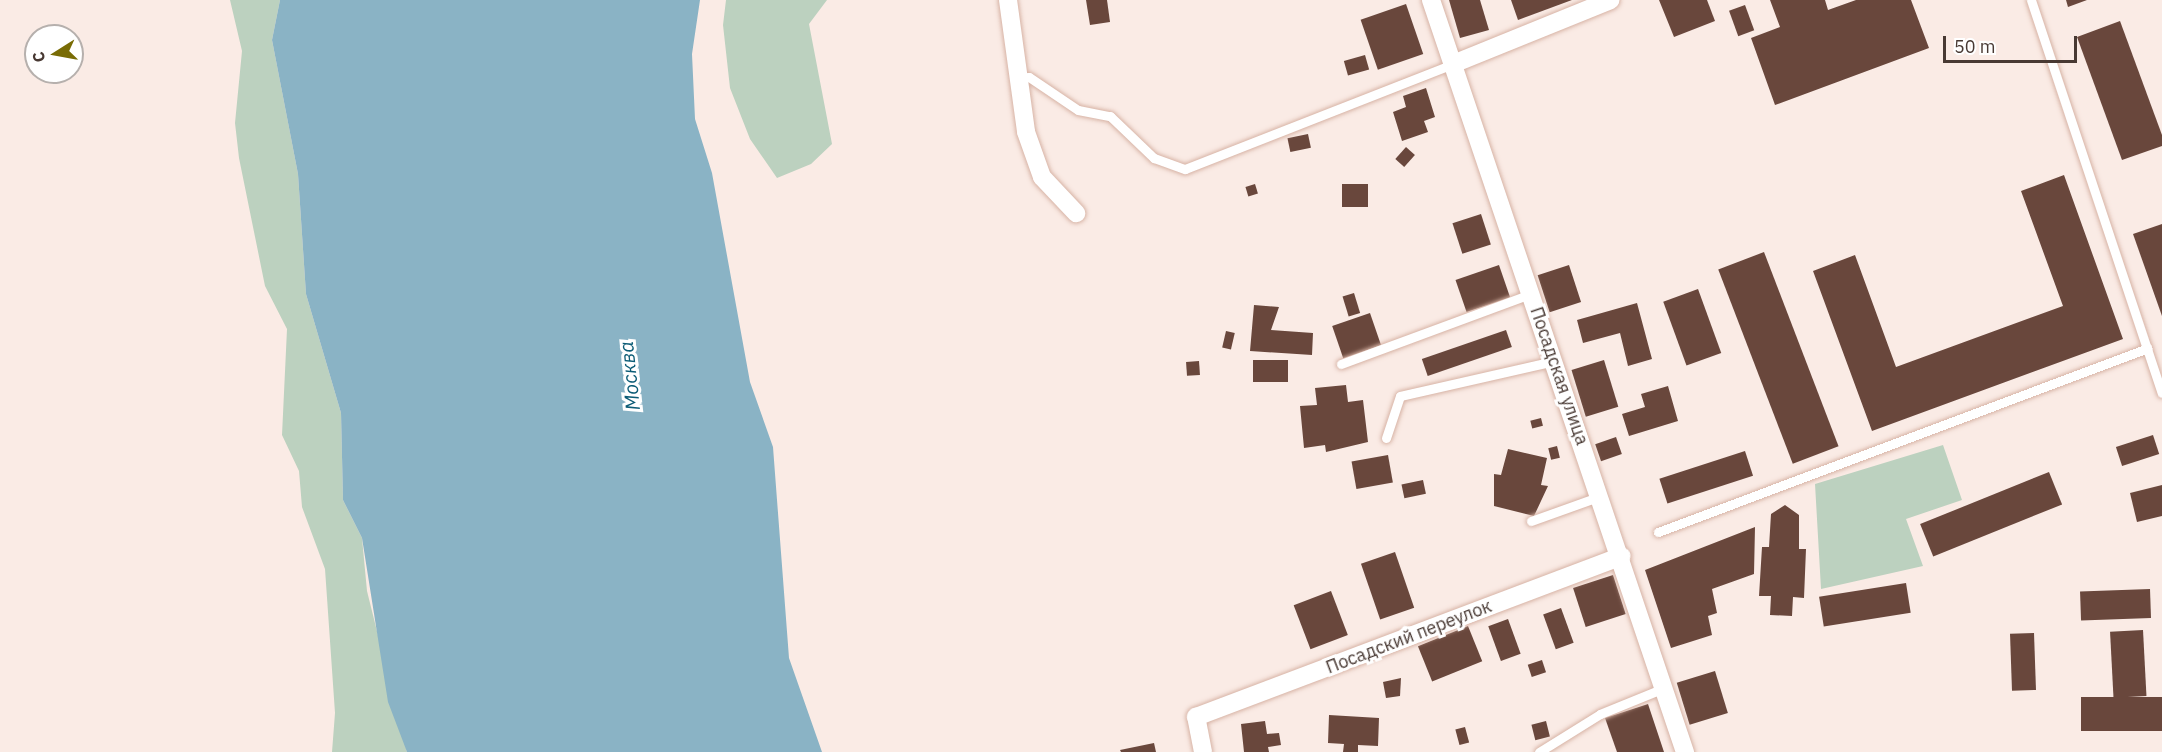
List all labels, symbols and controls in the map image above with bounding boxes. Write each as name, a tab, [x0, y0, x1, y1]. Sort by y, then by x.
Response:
north arrow	[24, 24, 84, 84]
scale bar	[1946, 24, 2080, 62]
text: 50 m	[1954, 35, 1996, 58]
text: С	[27, 50, 49, 64]
street label: Посадская улица	[1525, 304, 1593, 448]
water label: Москва	[613, 340, 645, 412]
street label: Посадский переулок	[1323, 595, 1495, 679]

